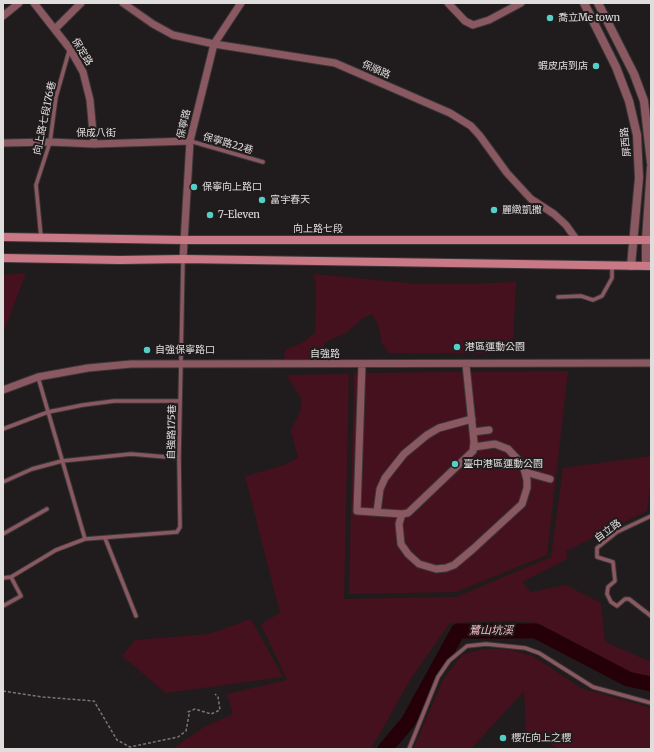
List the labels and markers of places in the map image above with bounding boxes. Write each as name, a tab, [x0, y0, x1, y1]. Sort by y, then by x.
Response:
place label: 喬立Me town	[558, 12, 620, 24]
marker: 喬立Me town	[545, 13, 555, 23]
place label: 蝦皮店到店	[538, 60, 588, 72]
marker: 蝦皮店到店	[591, 61, 601, 71]
place label: 保寧向上路口	[202, 181, 262, 193]
marker: 保寧向上路口	[189, 182, 199, 192]
place label: 富宇春天	[270, 194, 310, 206]
marker: 富宇春天	[257, 195, 267, 205]
place label: 麗緻凱撒	[502, 204, 542, 216]
marker: 麗緻凱撒	[489, 205, 499, 215]
place label: 7-Eleven	[218, 209, 260, 221]
marker: 7-Eleven	[205, 210, 215, 220]
place label: 港區運動公園	[465, 341, 525, 353]
marker: 港區運動公園	[452, 342, 462, 352]
place label: 自強保寧路口	[155, 344, 215, 356]
marker: 自強保寧路口	[142, 345, 152, 355]
place label: 臺中港區運動公園	[463, 458, 543, 470]
marker: 臺中港區運動公園	[450, 459, 460, 469]
place label: 櫻花向上之櫻	[511, 732, 571, 744]
marker: 櫻花向上之櫻	[498, 733, 508, 743]

